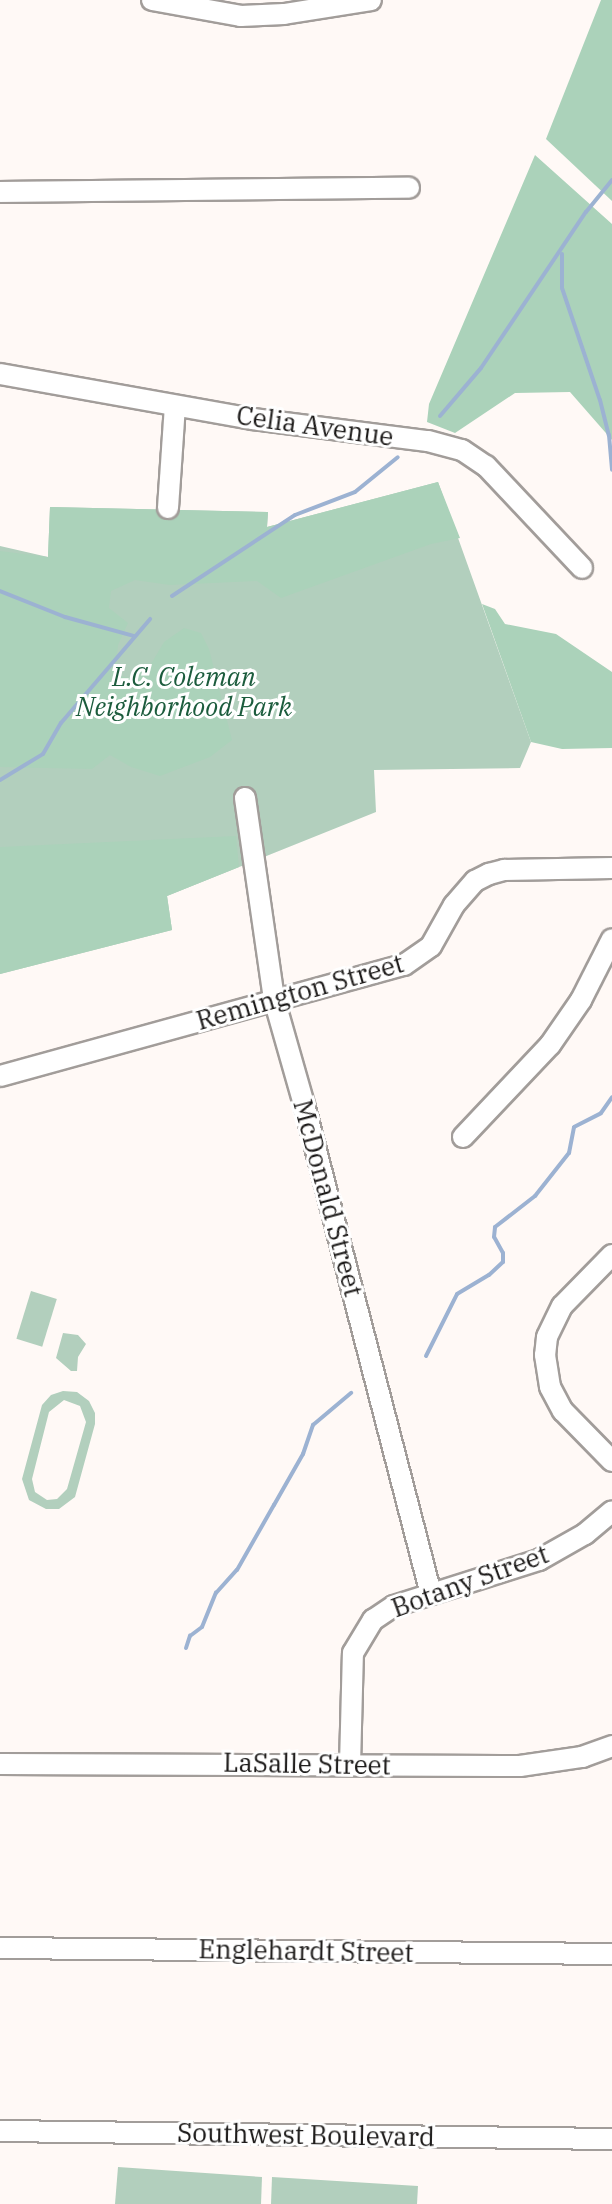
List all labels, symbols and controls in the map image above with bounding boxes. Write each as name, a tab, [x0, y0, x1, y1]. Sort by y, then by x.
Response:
street label: Celia Avenue	[235, 400, 395, 452]
park label: L.C. Coleman Neighborhood Park	[76, 661, 292, 722]
street label: Remington Street	[193, 947, 407, 1037]
street label: McDonald Street	[287, 1096, 369, 1300]
street label: Botany Street	[387, 1538, 553, 1624]
street label: LaSalle Street	[223, 1747, 391, 1781]
street label: Englehardt Street	[198, 1934, 414, 1968]
street label: Southwest Boulevard	[177, 2117, 435, 2153]

